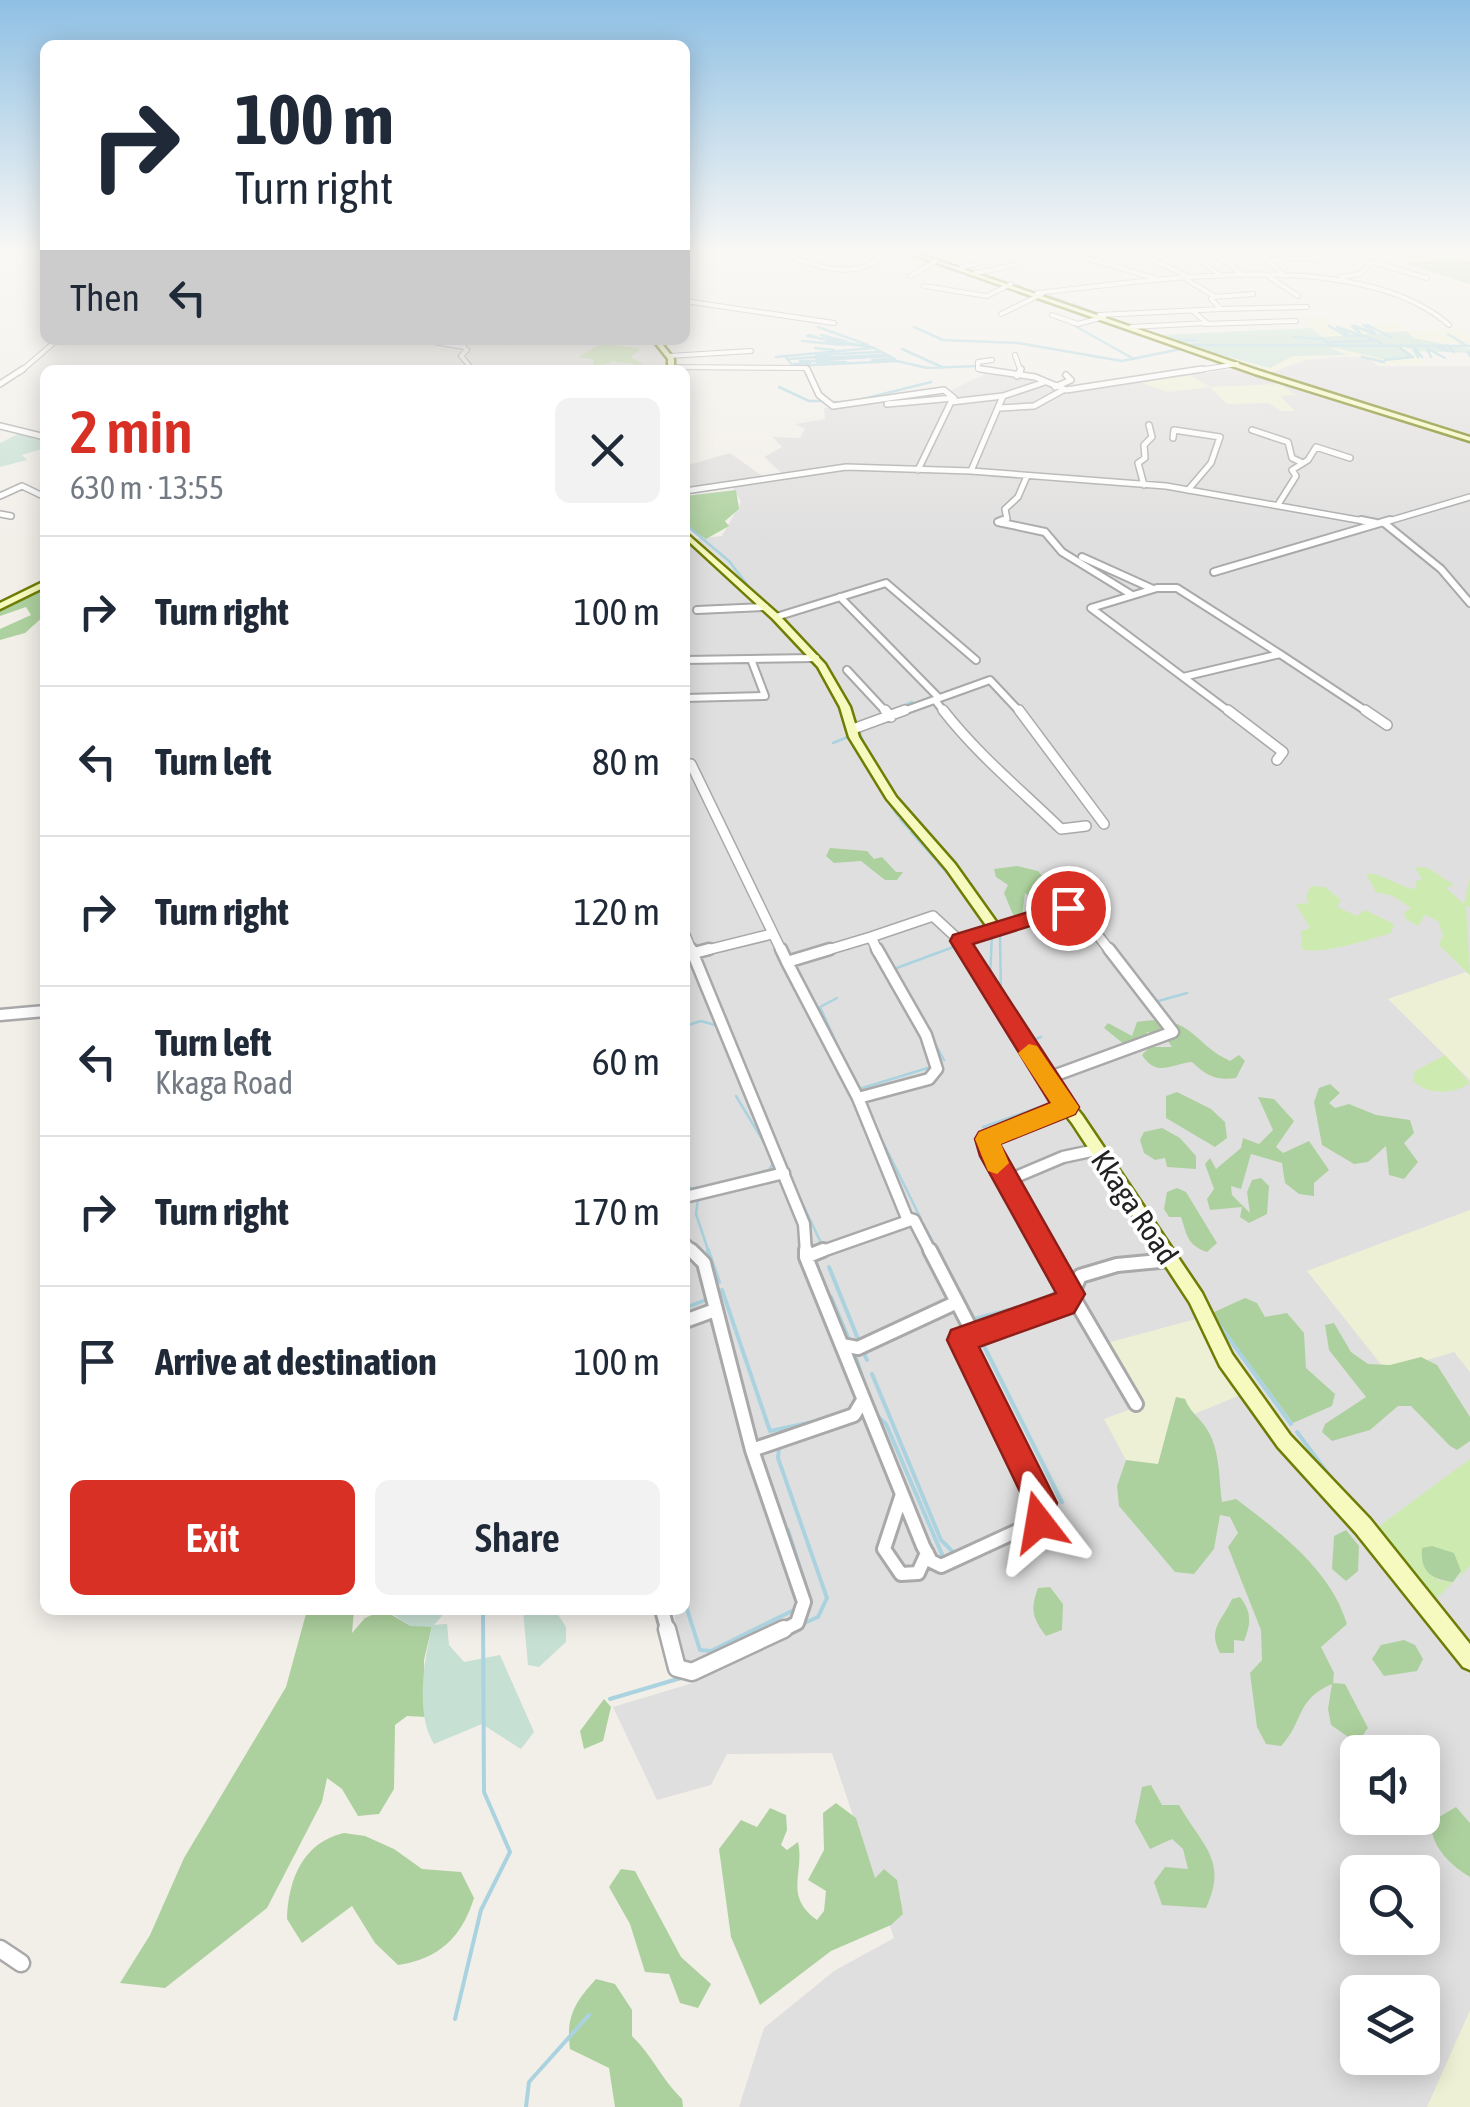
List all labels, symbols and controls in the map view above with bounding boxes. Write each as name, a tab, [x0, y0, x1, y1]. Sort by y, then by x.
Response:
text: 100 m	[235, 79, 394, 159]
icon: right	[70, 80, 200, 210]
text: Turn right	[235, 162, 393, 214]
icon: left	[160, 270, 215, 325]
text: Then	[70, 276, 140, 319]
text: 2 min	[70, 397, 193, 466]
button: close	[555, 398, 660, 503]
text: 630 m · 13:55	[70, 469, 224, 506]
icon: right	[70, 584, 125, 639]
text: Turn right	[155, 590, 289, 633]
text: 100 m	[574, 590, 660, 633]
icon: left	[70, 734, 125, 789]
text: Turn left	[155, 740, 271, 783]
text: 80 m	[592, 740, 660, 783]
pin	[1026, 866, 1111, 951]
icon: arrive	[1041, 881, 1096, 936]
icon: right	[70, 884, 125, 939]
text: Turn right	[155, 890, 289, 933]
text: 120 m	[574, 890, 660, 933]
text: Turn left	[155, 1021, 271, 1064]
icon: left	[70, 1034, 125, 1089]
text: 60 m	[592, 1040, 660, 1083]
text: Kkaga Road	[155, 1064, 293, 1101]
street label: Kkaga Road	[1085, 1144, 1185, 1270]
icon: right	[70, 1184, 125, 1239]
text: Turn right	[155, 1190, 289, 1233]
text: 170 m	[574, 1190, 660, 1233]
icon: arrive	[70, 1334, 125, 1389]
text: Arrive at destination	[155, 1340, 437, 1383]
text: 100 m	[574, 1340, 660, 1383]
position arrow	[987, 1470, 1091, 1574]
button: Exit	[70, 1480, 355, 1595]
button: Share	[375, 1480, 660, 1595]
map controls	[1340, 1735, 1440, 2075]
button: sound	[1340, 1735, 1440, 1835]
button: search	[1340, 1855, 1440, 1955]
button: layers	[1340, 1975, 1440, 2075]

